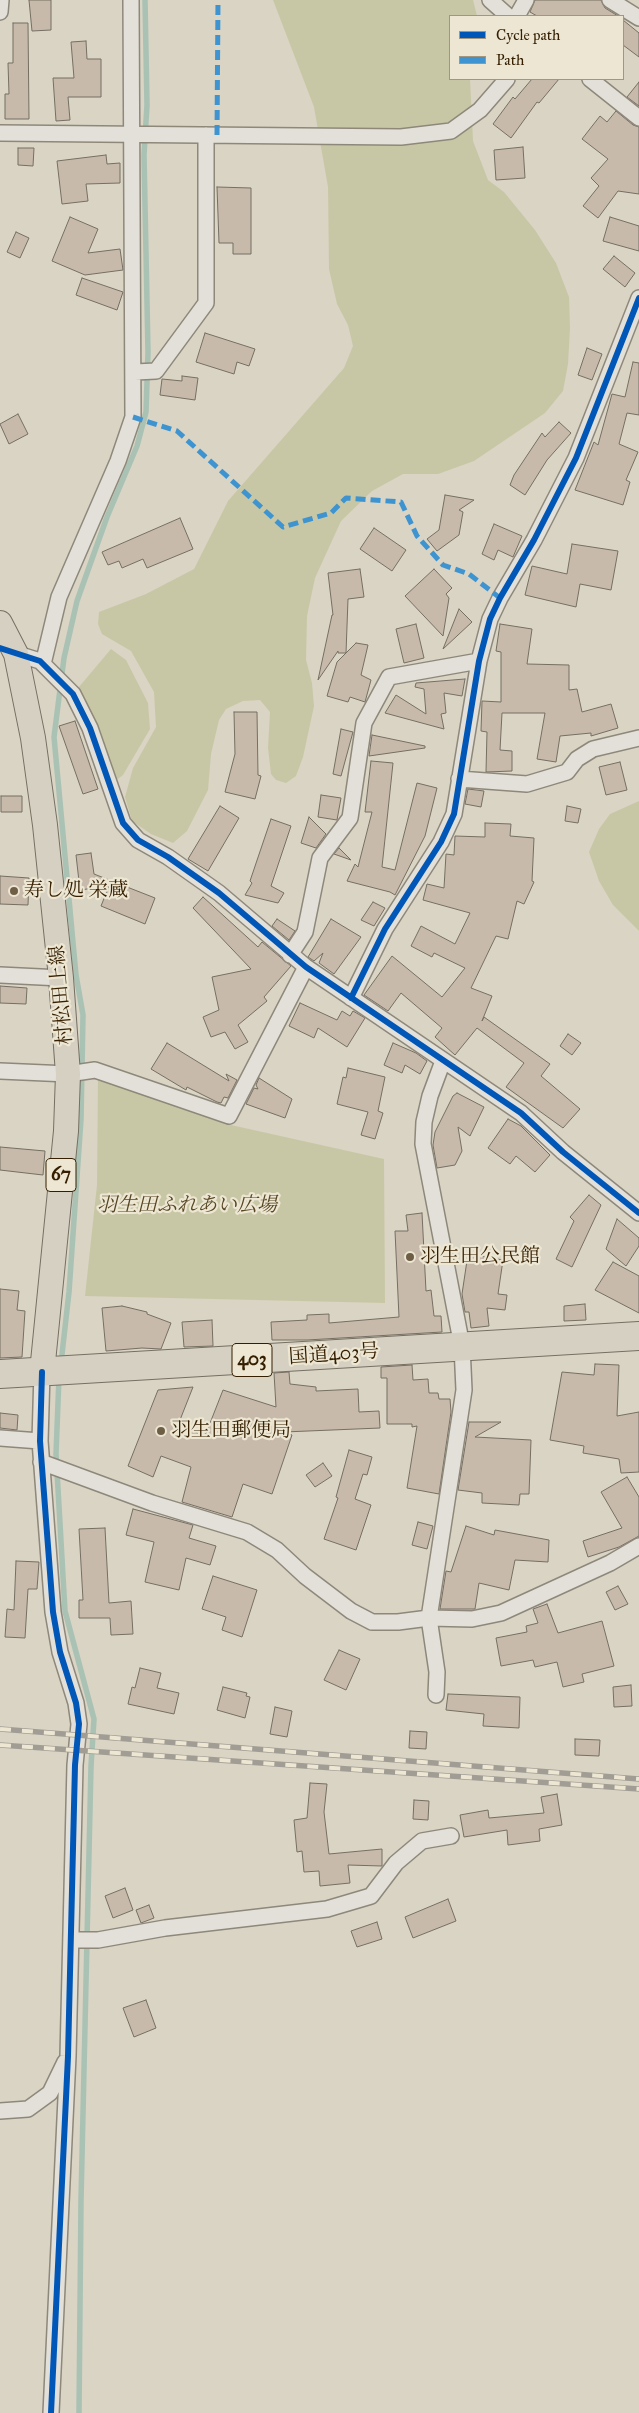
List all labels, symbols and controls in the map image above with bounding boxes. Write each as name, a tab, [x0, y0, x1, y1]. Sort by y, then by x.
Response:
legend	[449, 15, 624, 80]
text: Cycle path	[496, 26, 560, 44]
text: Path	[496, 51, 524, 69]
place label: 寿し処 栄蔵	[24, 879, 128, 903]
marker: 寿し処 栄蔵	[8, 885, 20, 897]
street label: 村松田上線	[46, 944, 78, 1046]
road number: 67	[46, 1158, 76, 1192]
park label: 羽生田ふれあい広場	[97, 1194, 277, 1218]
place label: 羽生田公民館	[420, 1245, 540, 1269]
marker: 羽生田公民館	[404, 1251, 416, 1263]
street label: 国道403号	[288, 1340, 380, 1370]
road number: 403	[232, 1344, 272, 1376]
place label: 羽生田郵便局	[171, 1419, 291, 1443]
marker: 羽生田郵便局	[155, 1425, 167, 1437]

